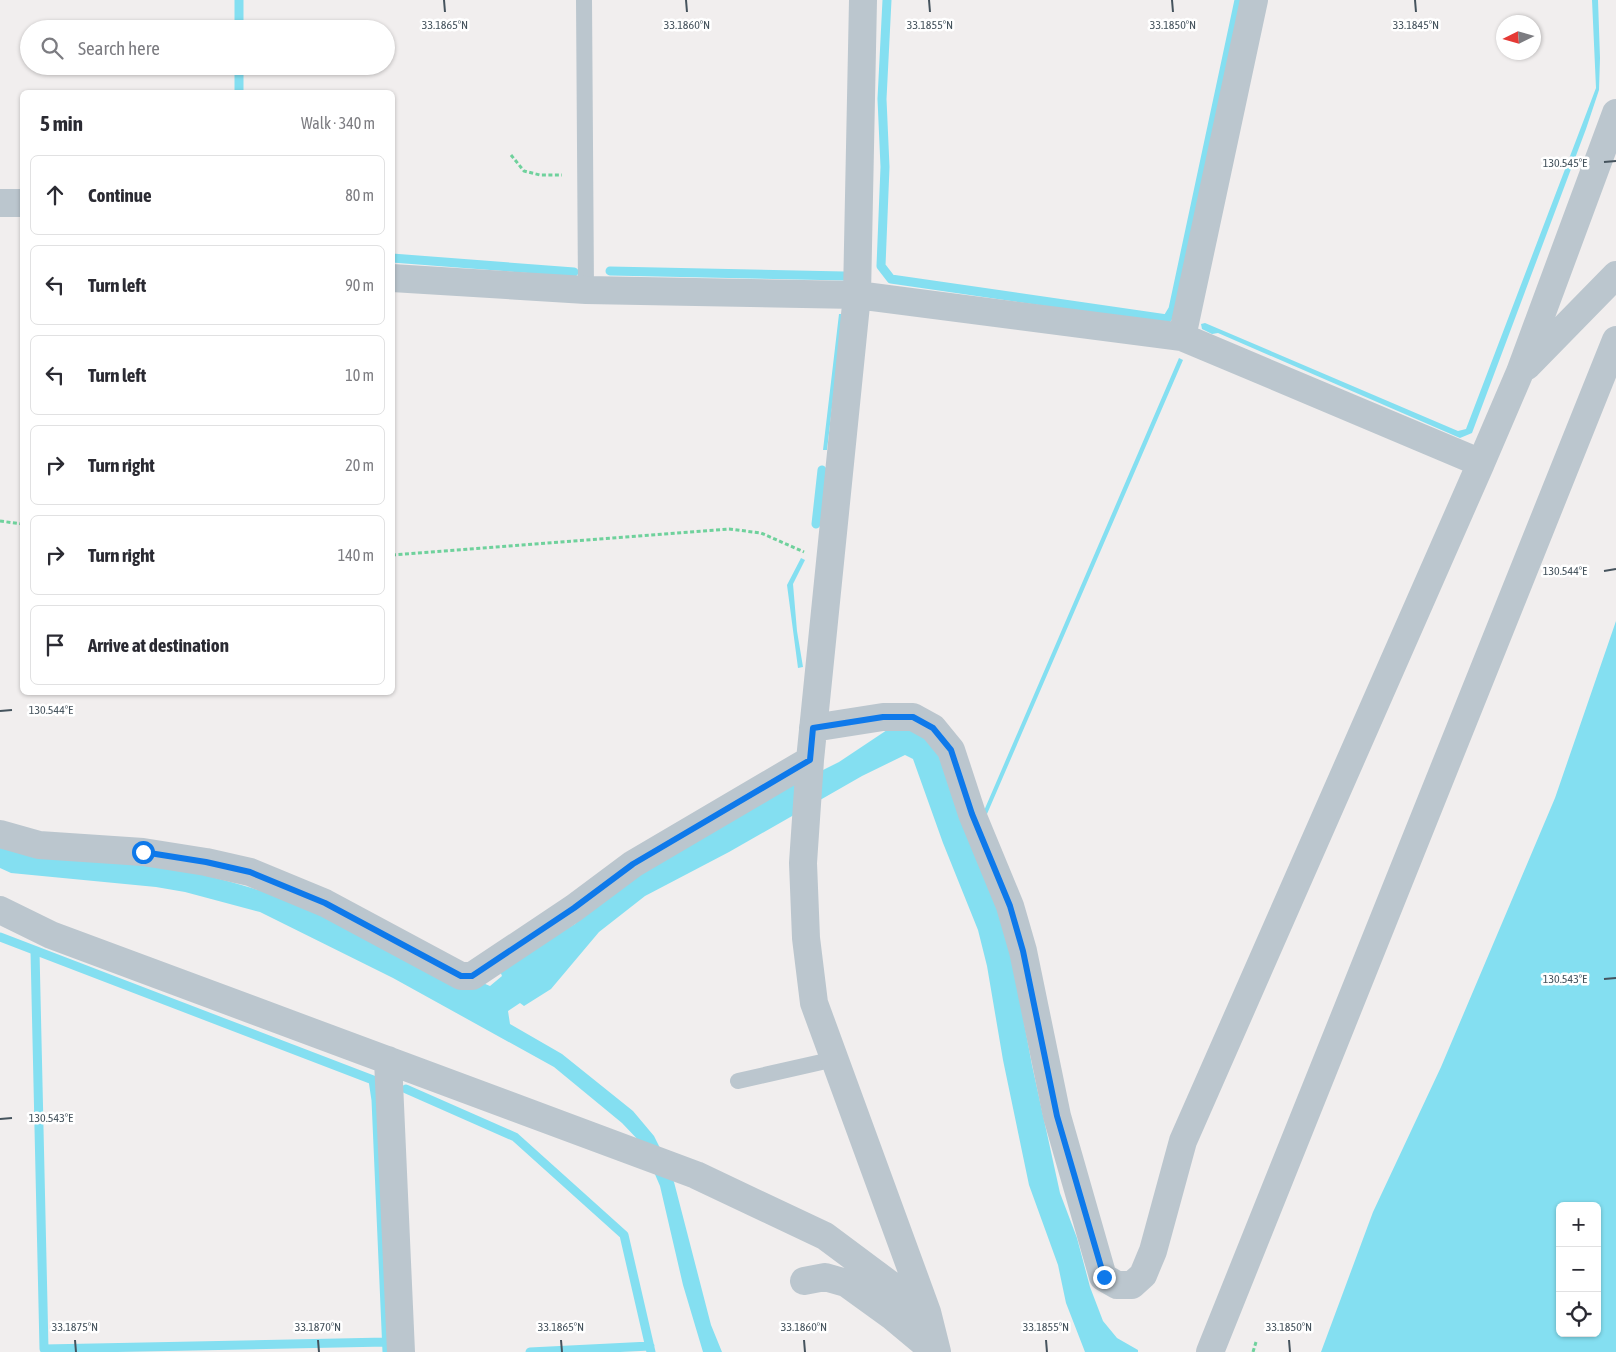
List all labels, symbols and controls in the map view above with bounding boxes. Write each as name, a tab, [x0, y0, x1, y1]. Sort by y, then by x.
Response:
north arrow	[1496, 15, 1541, 60]
text: 33.1865°N	[422, 18, 468, 32]
text: 33.1860°N	[664, 18, 710, 32]
text: 33.1855°N	[907, 18, 953, 32]
text: 33.1850°N	[1150, 18, 1196, 32]
text: 33.1845°N	[1393, 18, 1439, 32]
search box	[20, 20, 395, 75]
icon: search	[38, 34, 66, 62]
text: Search here	[78, 37, 160, 59]
text: 5 min	[40, 111, 83, 135]
text: Walk · 340 m	[301, 114, 375, 132]
text: 130.545°E	[1543, 156, 1587, 170]
icon: ahead	[41, 181, 69, 209]
text: Continue	[88, 184, 152, 206]
text: 80 m	[345, 186, 374, 204]
icon: left	[41, 271, 69, 299]
text: Turn left	[88, 274, 146, 296]
text: 90 m	[345, 276, 374, 294]
icon: left	[41, 361, 69, 389]
text: Turn left	[88, 364, 146, 386]
text: 10 m	[345, 366, 374, 384]
icon: right	[41, 451, 69, 479]
text: Turn right	[88, 454, 155, 476]
text: 20 m	[345, 456, 374, 474]
icon: right	[41, 541, 69, 569]
text: Turn right	[88, 544, 155, 566]
text: 140 m	[338, 546, 374, 564]
text: 130.544°E	[1543, 564, 1587, 578]
icon: arrive	[41, 631, 69, 659]
text: Arrive at destination	[88, 634, 229, 656]
text: 130.544°E	[29, 703, 73, 717]
route start	[132, 841, 155, 864]
text: 130.543°E	[1543, 972, 1587, 986]
text: 130.543°E	[29, 1111, 73, 1125]
map controls	[1556, 1202, 1601, 1337]
button: +	[1556, 1202, 1601, 1247]
button: −	[1556, 1247, 1601, 1292]
route end	[1093, 1266, 1116, 1289]
button: locate	[1556, 1292, 1601, 1337]
text: 33.1875°N	[52, 1320, 98, 1334]
text: 33.1870°N	[295, 1320, 341, 1334]
text: 33.1865°N	[538, 1320, 584, 1334]
text: 33.1860°N	[781, 1320, 827, 1334]
text: 33.1855°N	[1023, 1320, 1069, 1334]
text: 33.1850°N	[1266, 1320, 1312, 1334]

